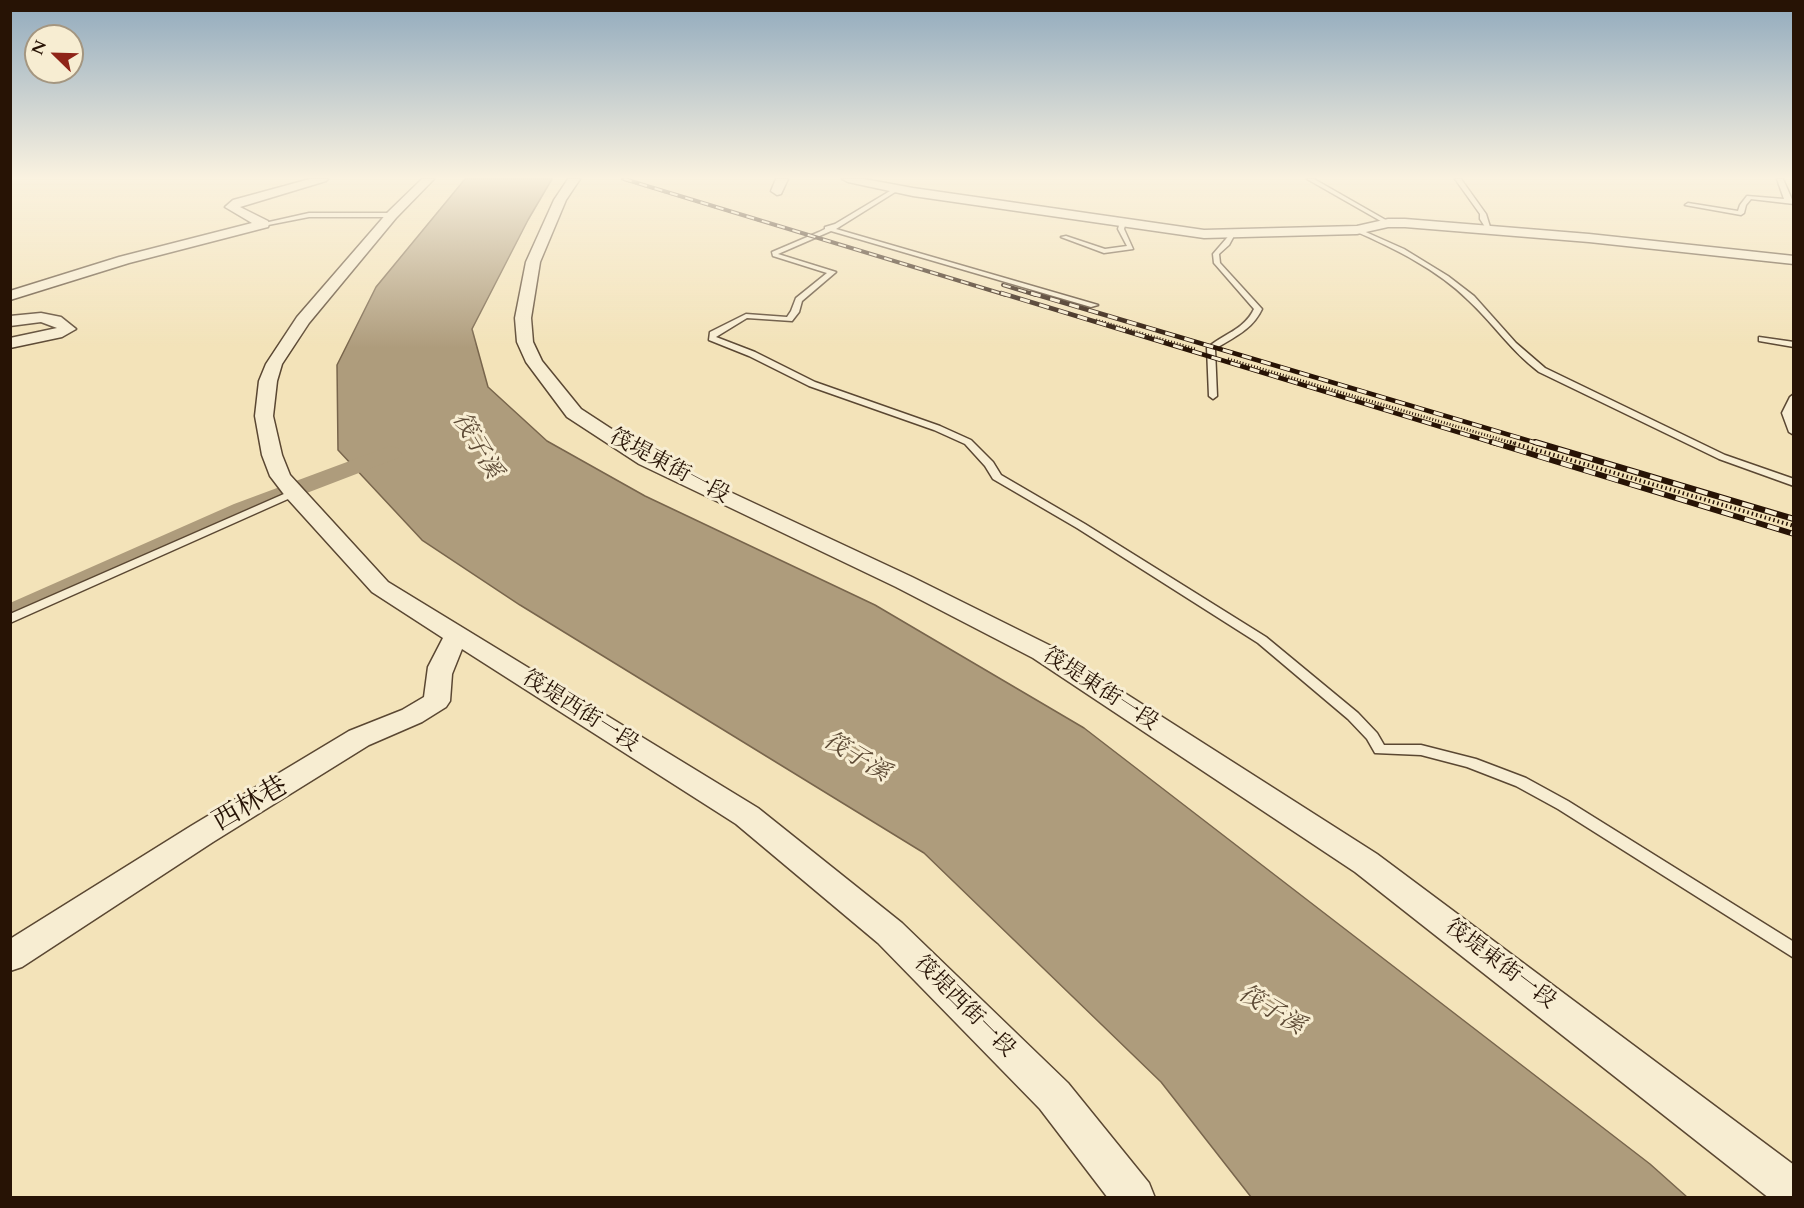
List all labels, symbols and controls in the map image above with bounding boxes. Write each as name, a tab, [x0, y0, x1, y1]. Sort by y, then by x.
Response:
north arrow	[24, 24, 84, 84]
text: N	[26, 37, 52, 58]
water label: 筏子溪	[445, 408, 507, 484]
street label: 筏堤東街一段	[605, 424, 733, 510]
street label: 筏堤東街一段	[1037, 643, 1163, 737]
street label: 筏堤西街一段	[517, 666, 643, 758]
water label: 筏子溪	[818, 727, 894, 789]
street label: 西林巷	[208, 771, 294, 839]
street label: 筏堤東街一段	[1439, 915, 1561, 1015]
street label: 筏堤西街一段	[908, 951, 1020, 1063]
water label: 筏子溪	[1233, 980, 1309, 1042]

